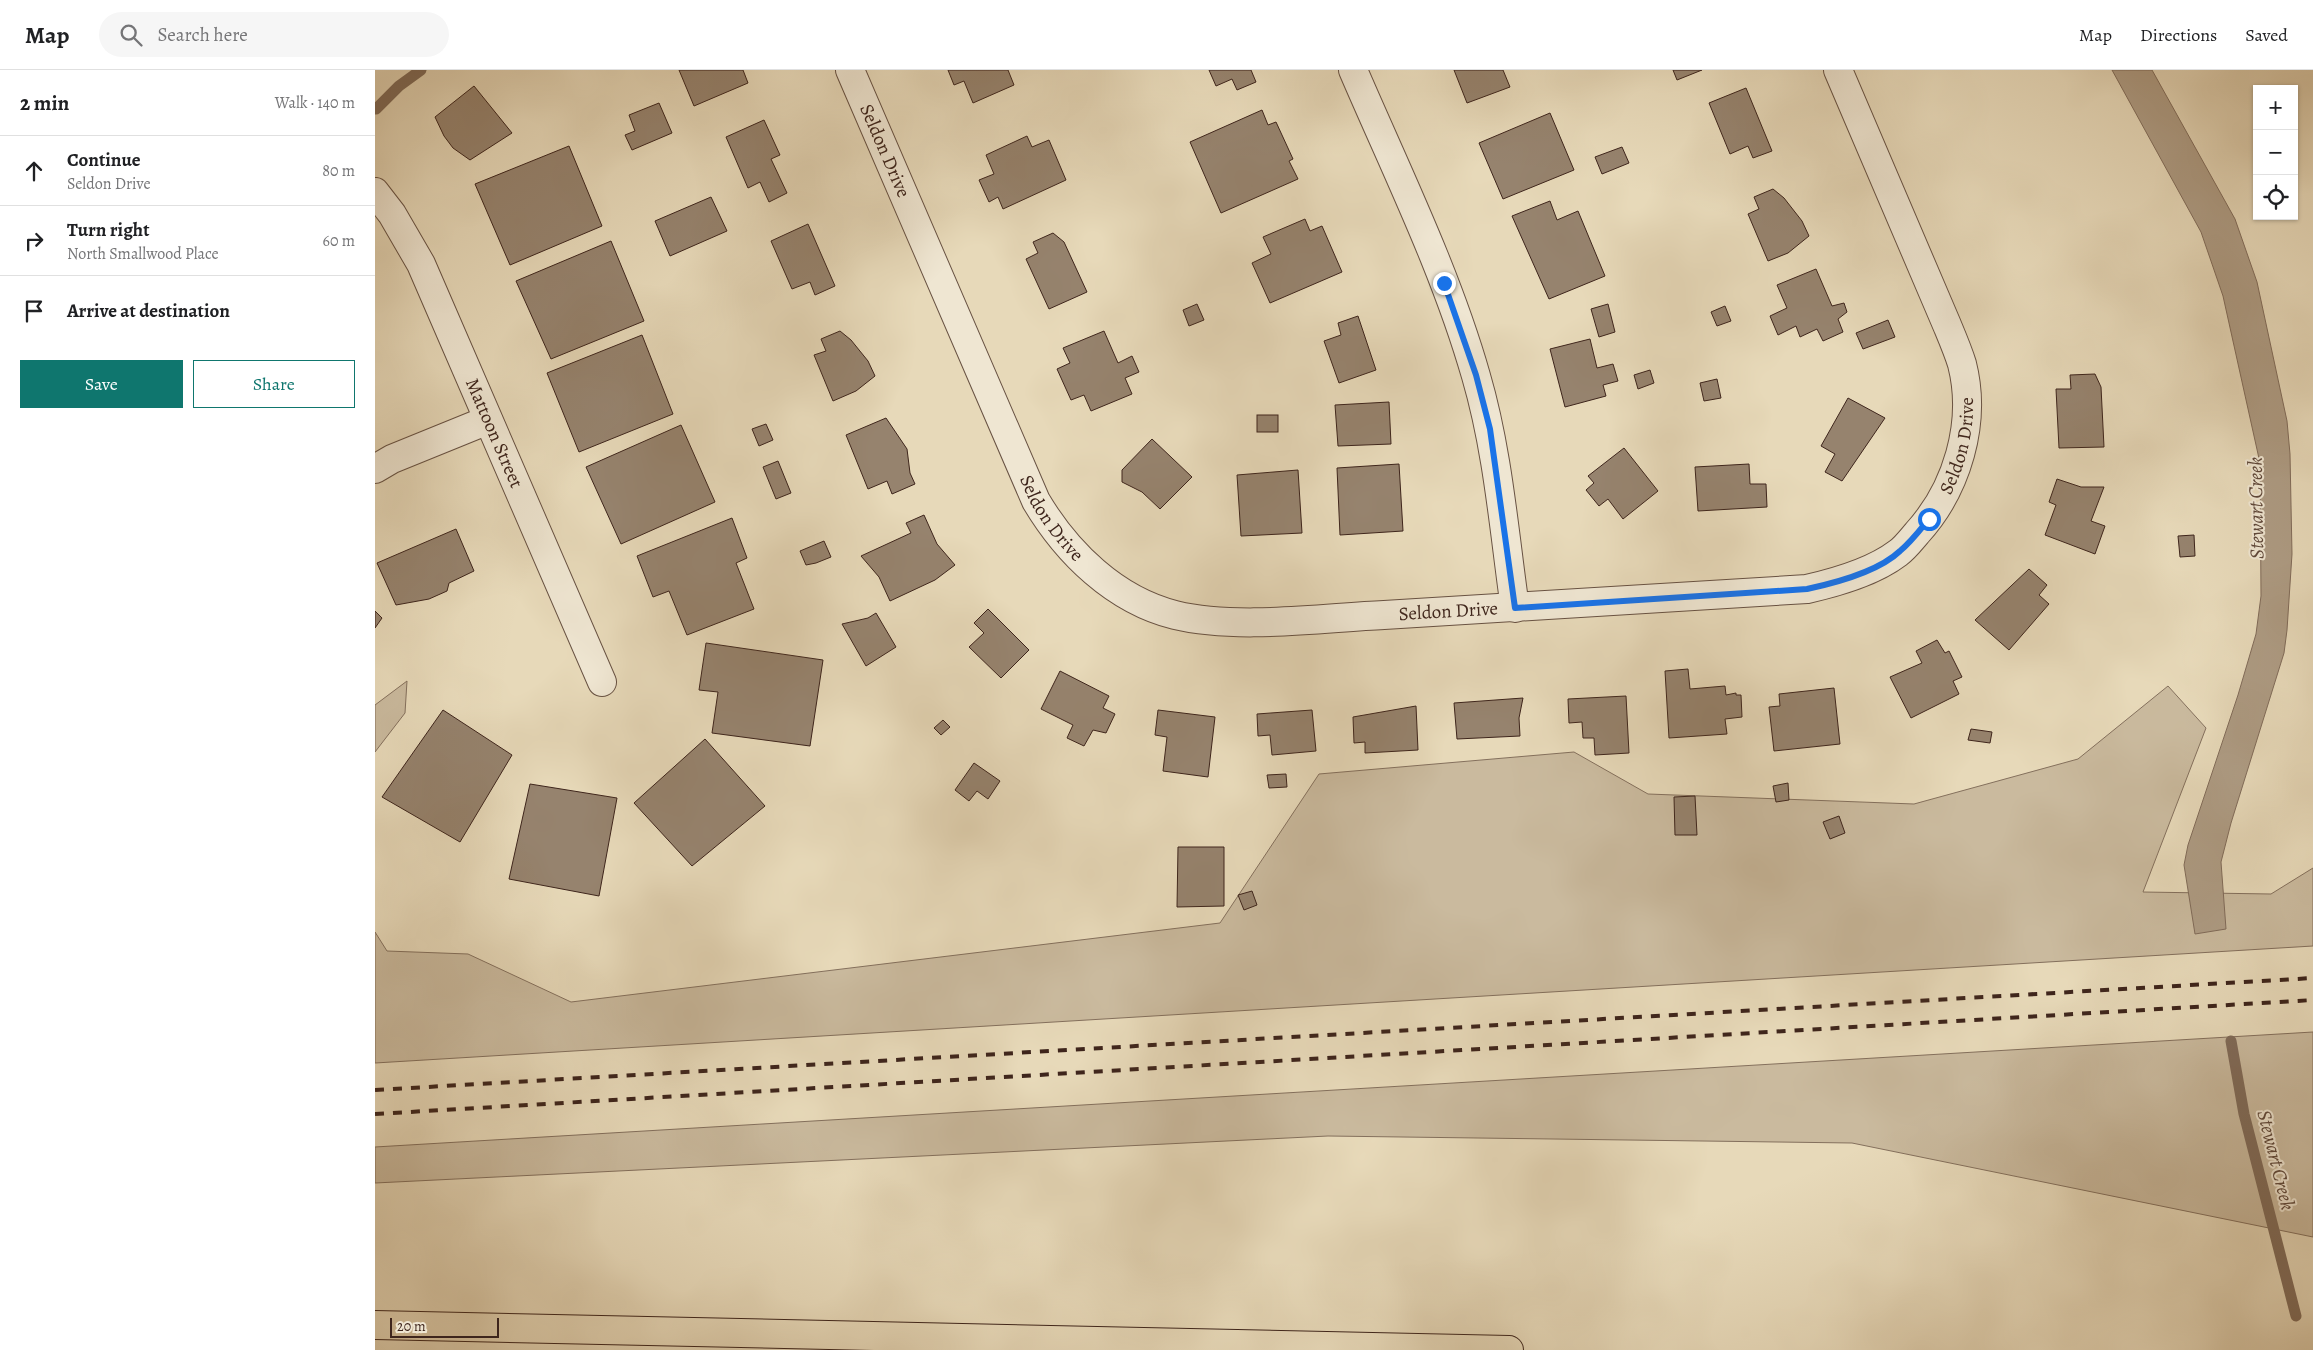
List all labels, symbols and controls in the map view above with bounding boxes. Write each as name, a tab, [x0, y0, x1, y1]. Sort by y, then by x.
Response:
search box	[99, 12, 449, 57]
text: Map	[25, 19, 69, 51]
icon: search	[117, 21, 145, 49]
text: Search here	[157, 22, 248, 48]
text: Map	[2079, 23, 2112, 47]
text: Directions	[2140, 23, 2217, 47]
text: Saved	[2245, 23, 2288, 47]
map controls	[2253, 85, 2298, 220]
button: +	[2253, 85, 2298, 130]
text: 2 min	[20, 89, 69, 117]
text: Walk · 140 m	[275, 92, 355, 114]
street label: Seldon Drive	[853, 100, 916, 202]
button: −	[2253, 130, 2298, 175]
text: Continue	[67, 147, 141, 173]
icon: ahead	[20, 157, 48, 185]
text: 80 m	[322, 160, 355, 182]
text: Seldon Drive	[67, 173, 151, 195]
button: locate	[2253, 175, 2298, 220]
text: Turn right	[67, 217, 149, 243]
icon: right	[20, 227, 48, 255]
text: 60 m	[323, 230, 355, 252]
text: North Smallwood Place	[67, 243, 219, 265]
route end	[1433, 272, 1456, 295]
icon: arrive	[20, 297, 48, 325]
text: Arrive at destination	[67, 298, 230, 324]
button: Save	[20, 360, 183, 408]
button: Share	[193, 360, 355, 408]
street label: Mattoon Street	[459, 374, 529, 492]
street label: Seldon Drive	[1933, 397, 1980, 499]
water label: Stewart Creek	[2242, 457, 2270, 559]
street label: Seldon Drive	[1013, 471, 1089, 567]
route start	[1918, 508, 1941, 531]
street label: Seldon Drive	[1398, 595, 1499, 627]
water label: Stewart Creek	[2251, 1107, 2301, 1213]
scale bar	[390, 1315, 499, 1338]
text: 20 m	[397, 1317, 426, 1336]

